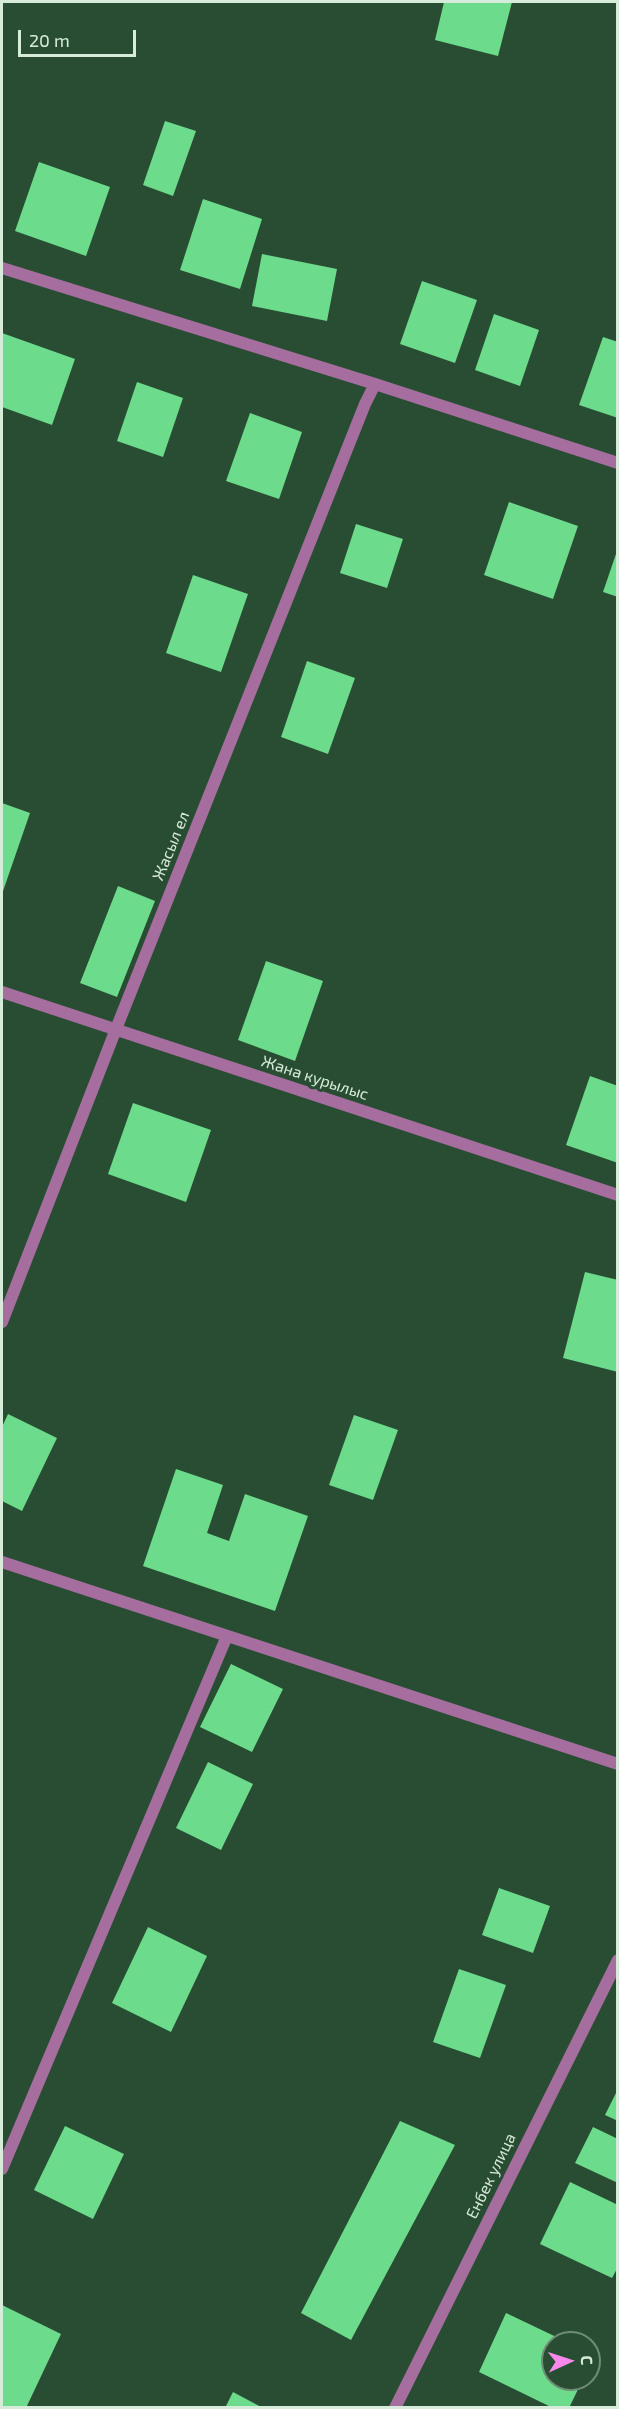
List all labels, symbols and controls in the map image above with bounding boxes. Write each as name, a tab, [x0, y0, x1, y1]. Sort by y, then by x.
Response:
scale bar	[21, 18, 140, 56]
text: 20 m	[29, 29, 70, 51]
street label: Жасыл ел	[148, 809, 194, 883]
street label: Жана курылыс	[259, 1052, 371, 1104]
street label: Енбек улица	[462, 2130, 520, 2222]
north arrow	[541, 2331, 601, 2391]
text: С	[578, 2355, 597, 2365]

